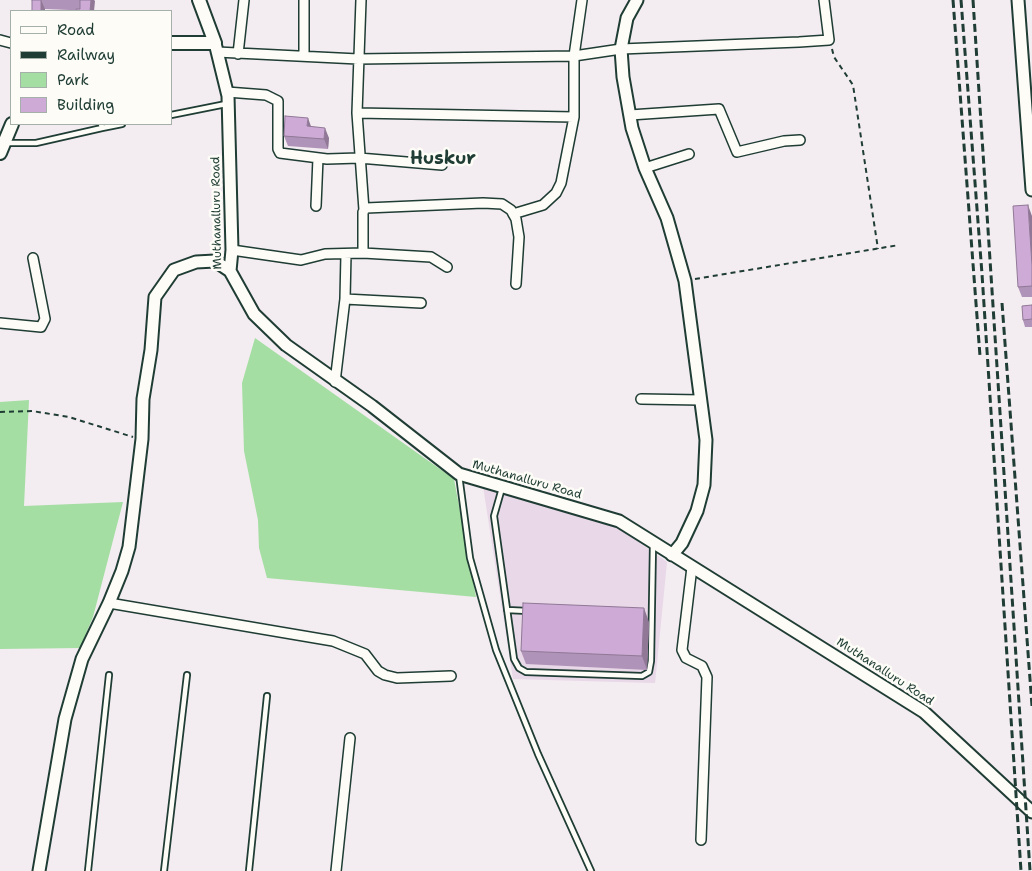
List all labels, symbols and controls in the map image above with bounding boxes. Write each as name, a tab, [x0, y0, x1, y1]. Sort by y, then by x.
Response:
legend	[10, 10, 172, 125]
text: Road	[57, 20, 95, 40]
text: Railway	[57, 45, 115, 65]
text: Park	[57, 70, 89, 90]
text: Building	[57, 95, 114, 115]
district label: Huskur	[410, 148, 476, 170]
street label: Muthanalluru Road	[209, 156, 225, 270]
street label: Muthanalluru Road	[471, 457, 583, 503]
street label: Muthanalluru Road	[834, 635, 936, 709]

